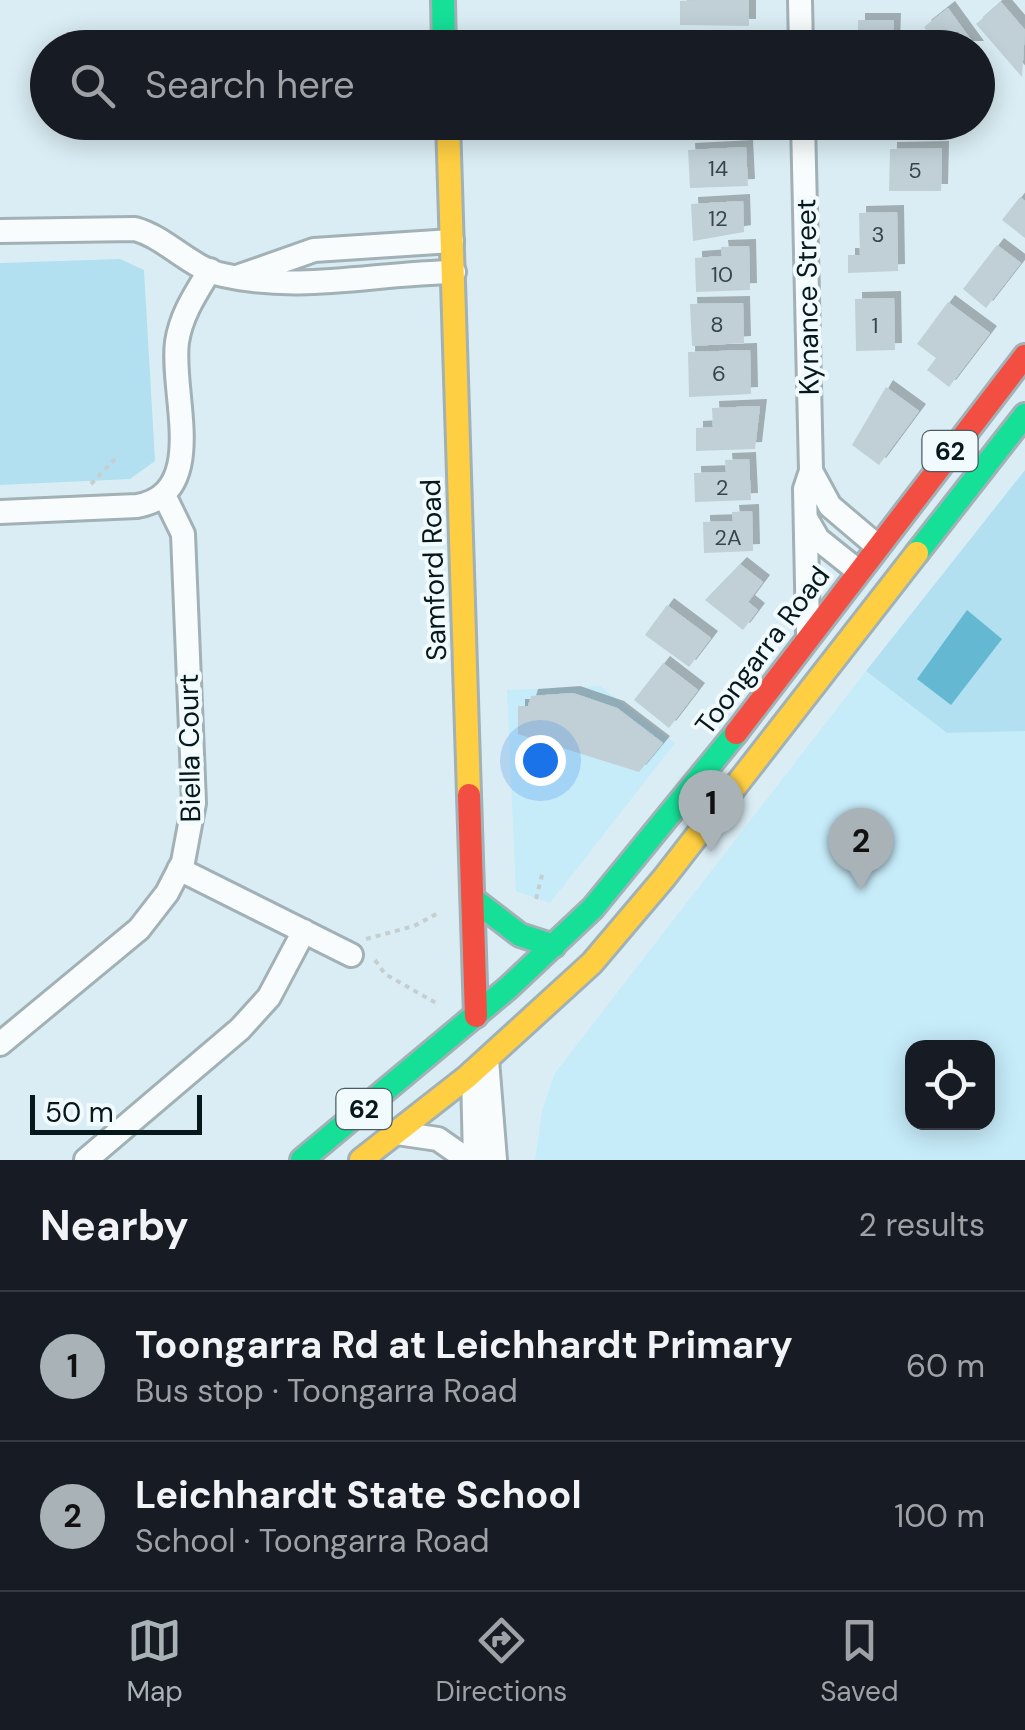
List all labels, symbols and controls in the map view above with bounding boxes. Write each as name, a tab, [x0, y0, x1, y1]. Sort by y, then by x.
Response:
search box	[30, 30, 995, 140]
icon: search	[65, 58, 120, 113]
text: Search here	[145, 60, 355, 110]
house number: 14	[708, 154, 728, 183]
house number: 5	[908, 156, 922, 185]
street label: Kynance Street	[787, 198, 828, 396]
house number: 12	[708, 204, 728, 233]
house number: 3	[871, 220, 885, 249]
house number: 10	[711, 260, 733, 289]
house number: 8	[710, 310, 724, 339]
house number: 1	[872, 311, 878, 340]
house number: 6	[712, 359, 726, 388]
road number: 62	[922, 431, 978, 471]
house number: 2	[716, 473, 728, 502]
street label: Samford Road	[412, 478, 455, 662]
house number: 2A	[714, 523, 742, 552]
street label: Toongarra Road	[687, 559, 838, 742]
street label: Biella Court	[170, 673, 209, 823]
your location	[515, 735, 566, 786]
pin: 1	[678, 770, 744, 852]
pin: 2	[828, 808, 894, 890]
map controls	[905, 1040, 995, 1130]
button: locate	[905, 1040, 995, 1130]
road number: 62	[336, 1089, 392, 1129]
scale bar	[30, 1090, 202, 1134]
text: 50 m	[45, 1094, 114, 1131]
text: Nearby	[40, 1198, 189, 1253]
text: 2 results	[859, 1204, 985, 1246]
text: Toongarra Rd at Leichhardt Primary	[135, 1320, 793, 1370]
text: 1	[67, 1345, 78, 1387]
text: 60 m	[906, 1345, 985, 1387]
text: Bus stop · Toongarra Road	[135, 1370, 518, 1412]
text: Leichhardt State School	[135, 1470, 582, 1520]
text: 2	[63, 1495, 82, 1537]
text: 100 m	[894, 1495, 985, 1537]
text: School · Toongarra Road	[135, 1520, 489, 1562]
tab: Map	[126, 1613, 183, 1710]
tab: Directions	[436, 1613, 567, 1710]
tab: Saved	[820, 1613, 899, 1710]

